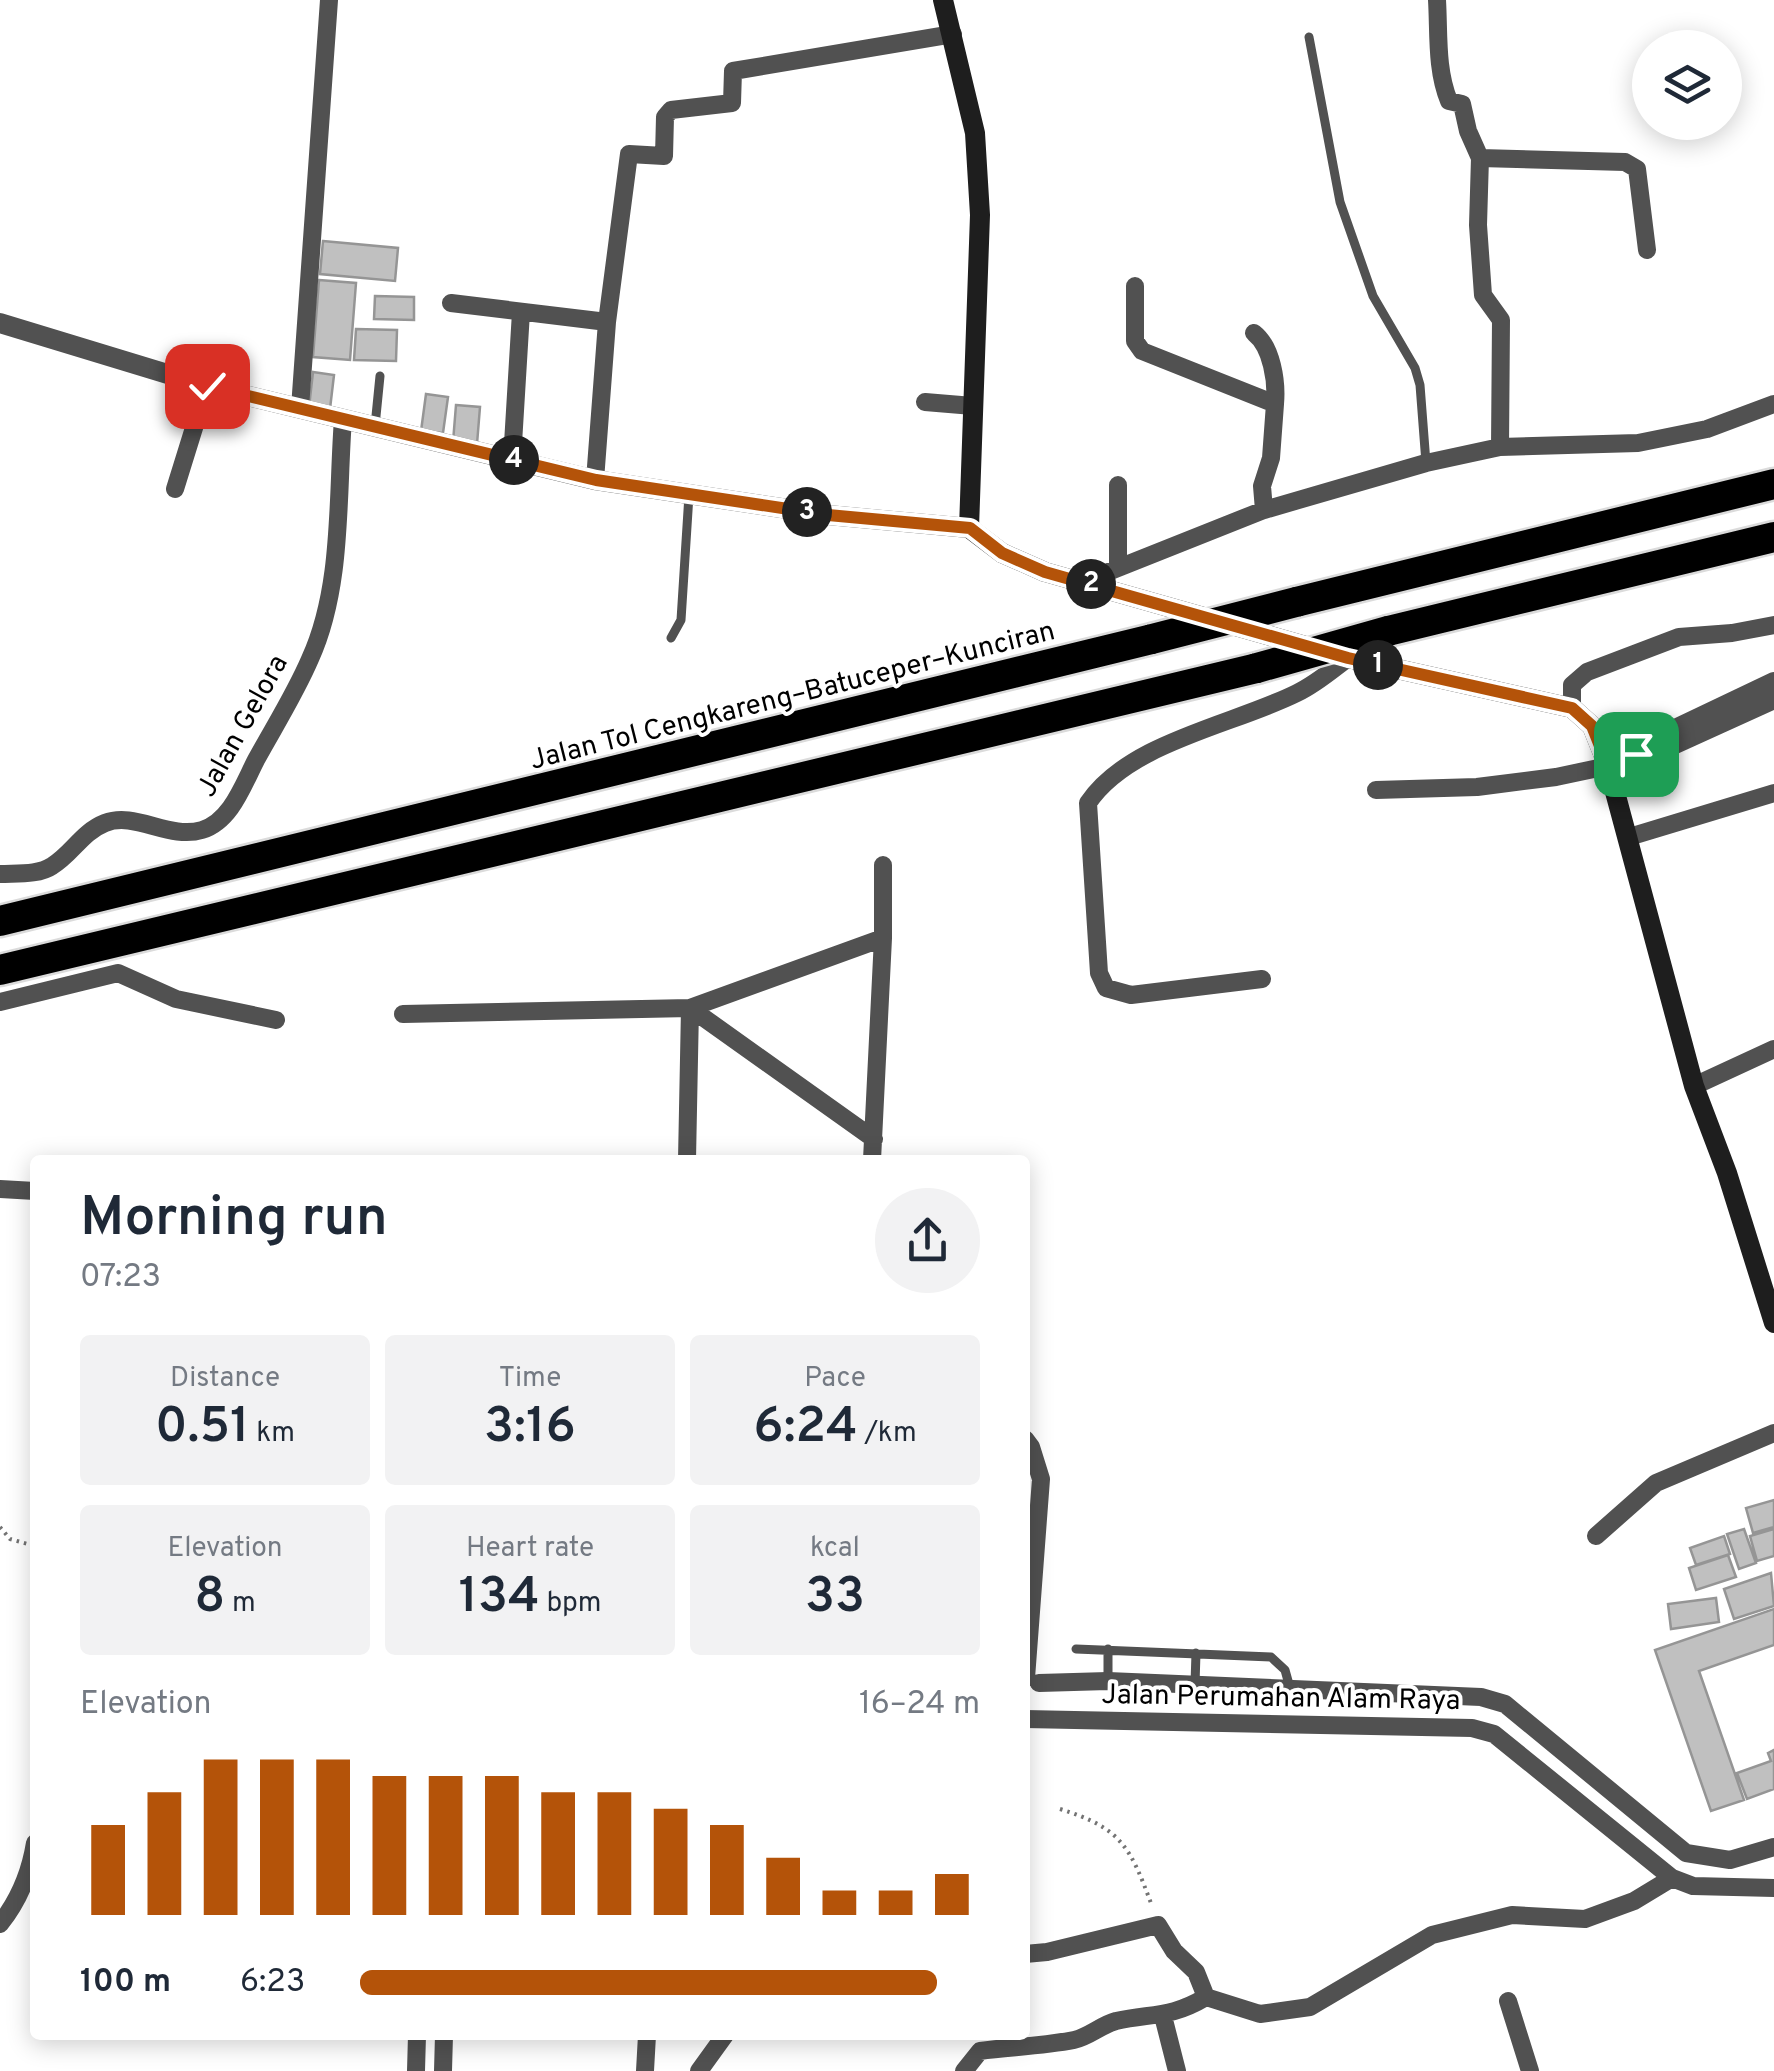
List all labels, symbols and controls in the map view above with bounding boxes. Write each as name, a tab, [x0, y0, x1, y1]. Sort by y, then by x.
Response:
map controls	[1632, 30, 1742, 140]
button: layers	[1632, 30, 1742, 140]
pin	[165, 344, 250, 429]
icon: check	[180, 359, 235, 414]
pin: 4	[489, 435, 539, 485]
text: 4	[505, 442, 523, 478]
pin: 3	[782, 487, 832, 537]
text: 3	[799, 494, 815, 530]
pin: 2	[1066, 559, 1116, 609]
text: 2	[1082, 566, 1100, 602]
street label: Jalan Tol Cengkareng–Batuceper–Kunciran	[526, 614, 1059, 780]
pin: 1	[1353, 640, 1403, 690]
text: 1	[1372, 647, 1384, 683]
street label: Jalan Gelora	[190, 649, 297, 804]
pin	[1594, 712, 1679, 797]
icon: arrive	[1609, 727, 1664, 782]
text: Morning run	[80, 1185, 388, 1255]
button: share	[875, 1188, 980, 1293]
text: 07:23	[80, 1258, 161, 1298]
text: Distance	[170, 1361, 280, 1397]
text: Time	[499, 1361, 561, 1397]
text: Pace	[804, 1361, 866, 1397]
text: 0.51	[155, 1397, 250, 1460]
text: 3:16	[484, 1397, 576, 1460]
text: 6:24	[753, 1397, 858, 1460]
text: km	[250, 1416, 295, 1452]
text: /km	[858, 1416, 917, 1452]
text: Elevation	[167, 1531, 283, 1567]
text: Heart rate	[466, 1531, 594, 1567]
text: kcal	[810, 1531, 860, 1567]
text: 8	[194, 1567, 225, 1630]
text: 134	[459, 1567, 540, 1630]
text: 33	[805, 1567, 865, 1630]
text: m	[225, 1586, 256, 1622]
text: bpm	[540, 1586, 601, 1622]
street label: Jalan Perumahan Alam Raya	[1101, 1678, 1461, 1720]
text: Elevation	[80, 1685, 212, 1725]
text: 16–24 m	[859, 1685, 980, 1725]
text: 100 m	[80, 1963, 171, 2003]
text: 6:23	[240, 1963, 305, 2003]

